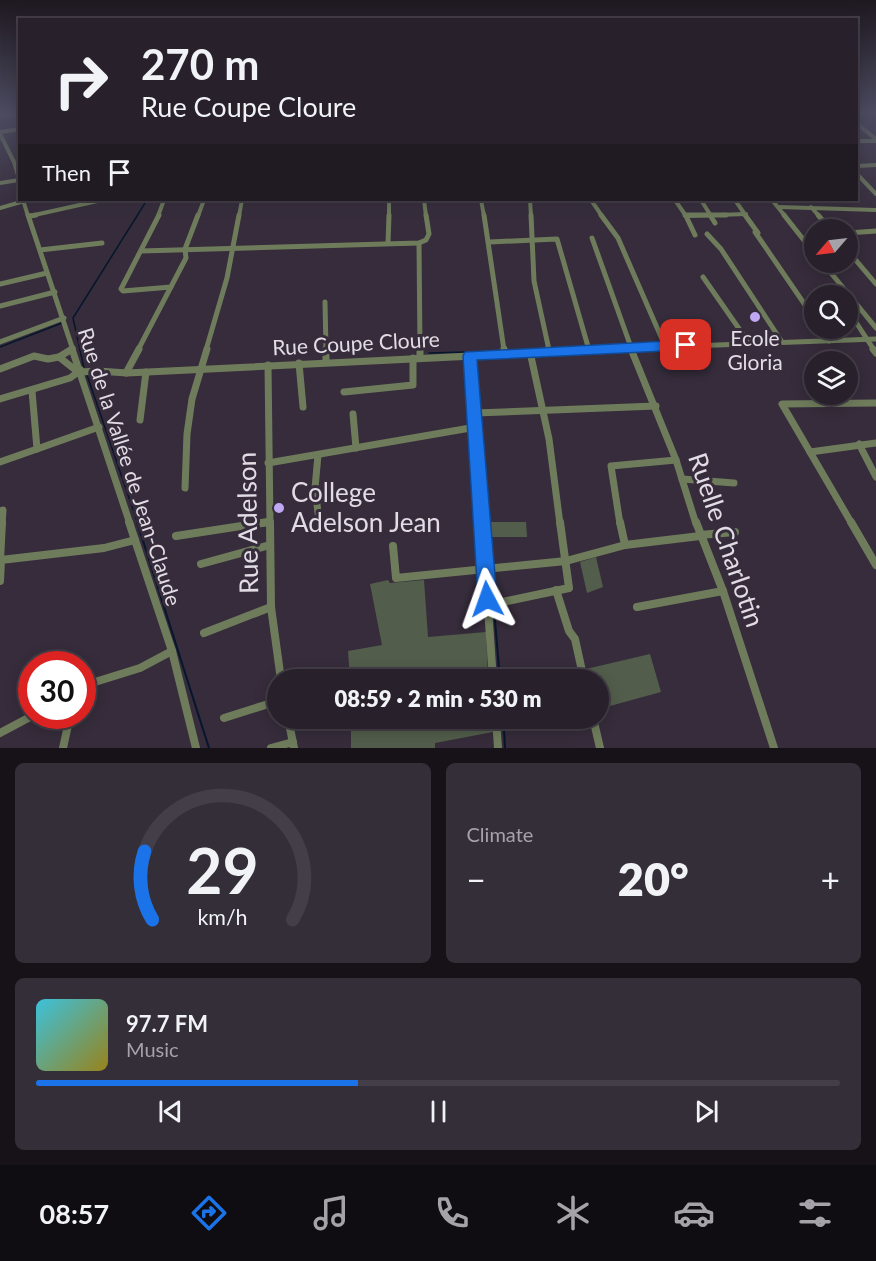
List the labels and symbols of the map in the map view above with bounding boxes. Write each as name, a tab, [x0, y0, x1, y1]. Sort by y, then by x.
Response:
north arrow	[804, 219, 858, 273]
marker: Ecole Gloria	[748, 310, 762, 324]
pin	[660, 319, 711, 370]
street label: Rue de la Vallée de Jean-Claude	[74, 324, 187, 609]
place label: Ecole Gloria	[727, 325, 783, 374]
street label: Rue Coupe Cloure	[272, 326, 440, 359]
street label: Ruelle Charlotin	[682, 448, 772, 631]
street label: Rue Adelson	[230, 452, 264, 594]
place label: College Adelson Jean	[291, 476, 441, 538]
marker: College Adelson Jean	[272, 501, 286, 515]
position arrow	[455, 567, 519, 631]
speed limit sign: 30	[18, 651, 96, 729]

